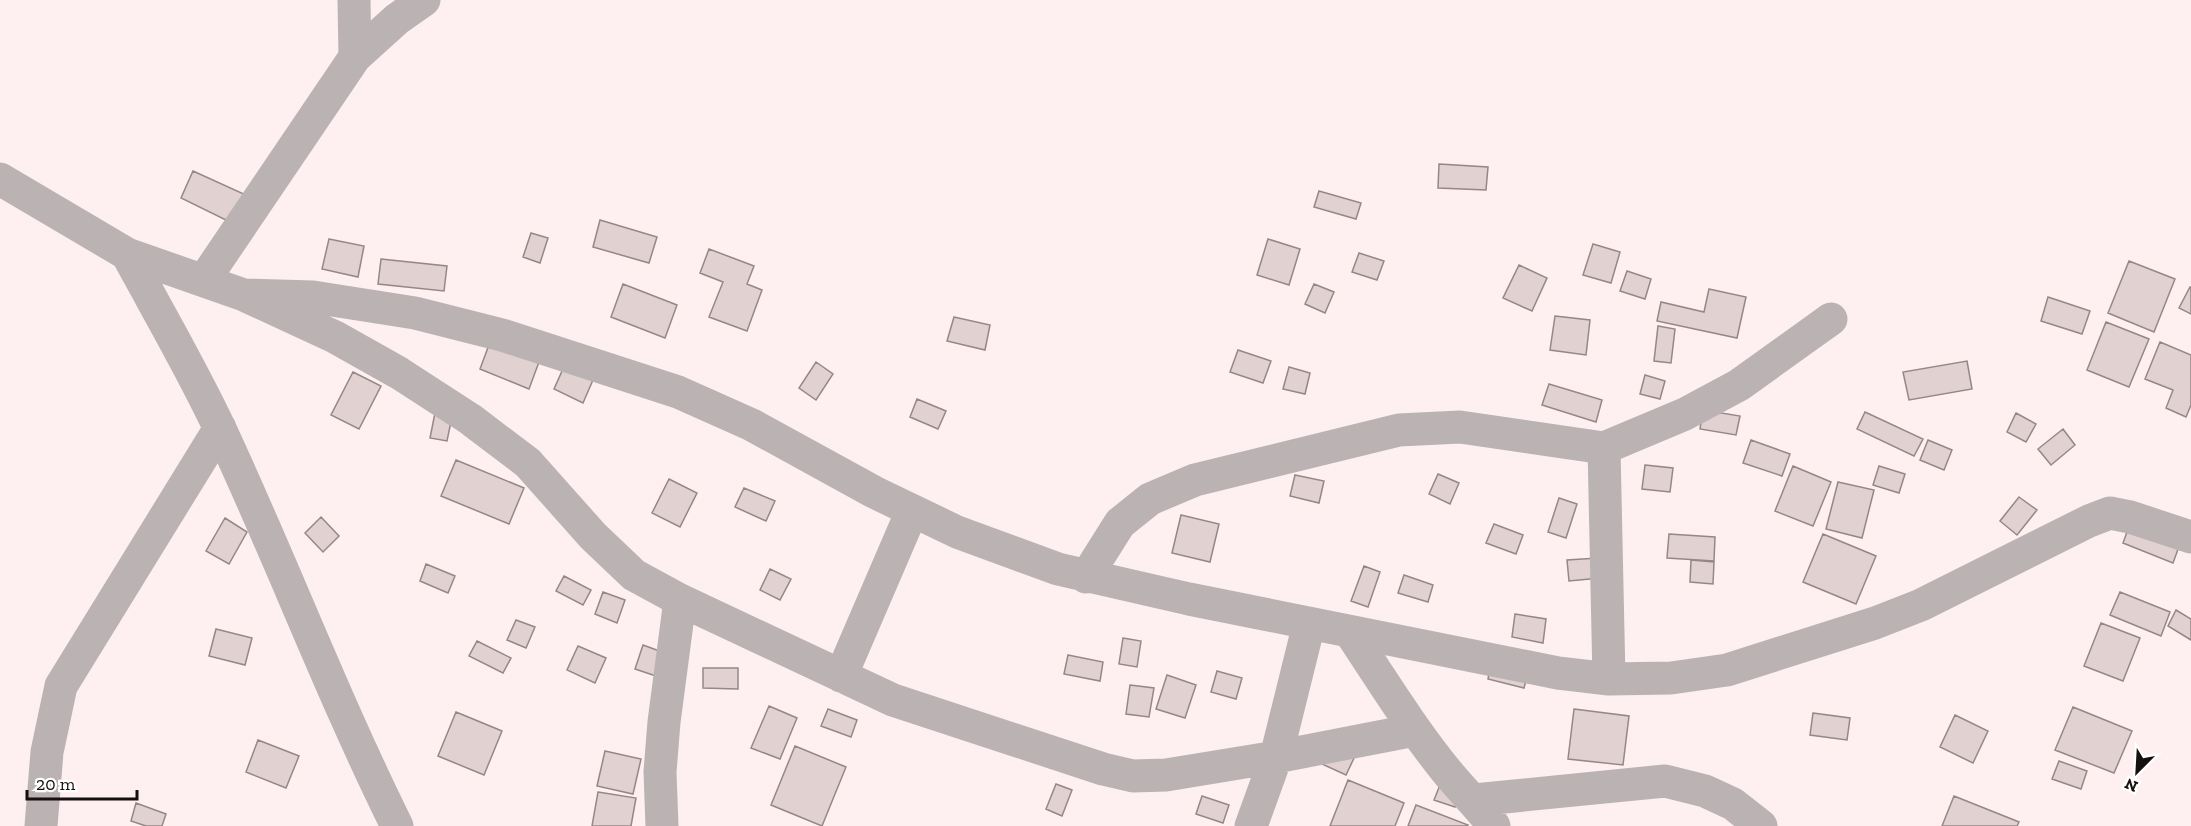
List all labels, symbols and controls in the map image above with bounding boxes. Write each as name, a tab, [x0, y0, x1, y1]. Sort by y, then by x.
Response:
north arrow	[2107, 742, 2167, 802]
scale bar	[27, 763, 136, 801]
text: 20 m	[36, 773, 76, 795]
text: N	[2122, 774, 2141, 796]

